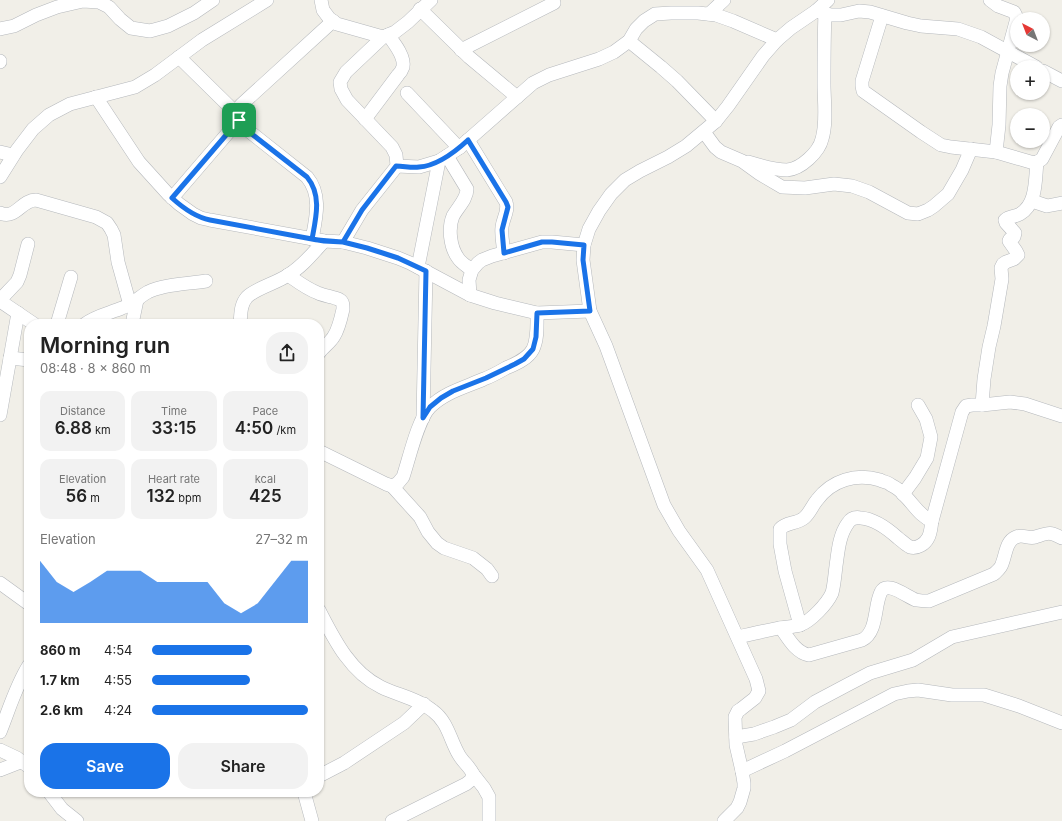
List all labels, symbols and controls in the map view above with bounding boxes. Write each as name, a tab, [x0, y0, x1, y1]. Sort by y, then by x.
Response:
north arrow	[1010, 12, 1050, 52]
map controls	[1010, 12, 1050, 148]
button: +	[1010, 60, 1050, 100]
pin	[222, 103, 256, 137]
button: −	[1010, 108, 1050, 148]
icon: arrive	[228, 109, 250, 131]
text: Morning run	[40, 332, 170, 358]
button: share	[266, 332, 308, 374]
text: 08:48 · 8 × 860 m	[40, 360, 151, 376]
text: Distance	[60, 404, 105, 418]
text: Time	[161, 404, 187, 418]
text: Pace	[252, 404, 278, 418]
text: 6.88	[55, 418, 92, 438]
text: 33:15	[152, 418, 196, 438]
text: 4:50	[235, 418, 273, 438]
text: km	[92, 423, 111, 437]
text: /km	[273, 423, 296, 437]
text: Elevation	[59, 472, 106, 486]
text: Heart rate	[148, 472, 200, 486]
text: kcal	[255, 472, 276, 486]
text: 56	[66, 486, 87, 506]
text: 132	[147, 486, 175, 506]
text: 425	[249, 486, 282, 506]
text: m	[87, 491, 100, 505]
text: bpm	[175, 491, 201, 505]
text: Elevation	[40, 531, 96, 547]
text: 27–32 m	[255, 531, 308, 547]
text: 860 m	[40, 642, 81, 658]
text: 4:54	[104, 642, 132, 658]
text: 1.7 km	[40, 672, 80, 688]
text: 4:55	[104, 672, 132, 688]
text: 2.6 km	[40, 702, 83, 718]
text: 4:24	[104, 702, 132, 718]
button: Save	[40, 743, 170, 789]
button: Share	[178, 743, 308, 789]

